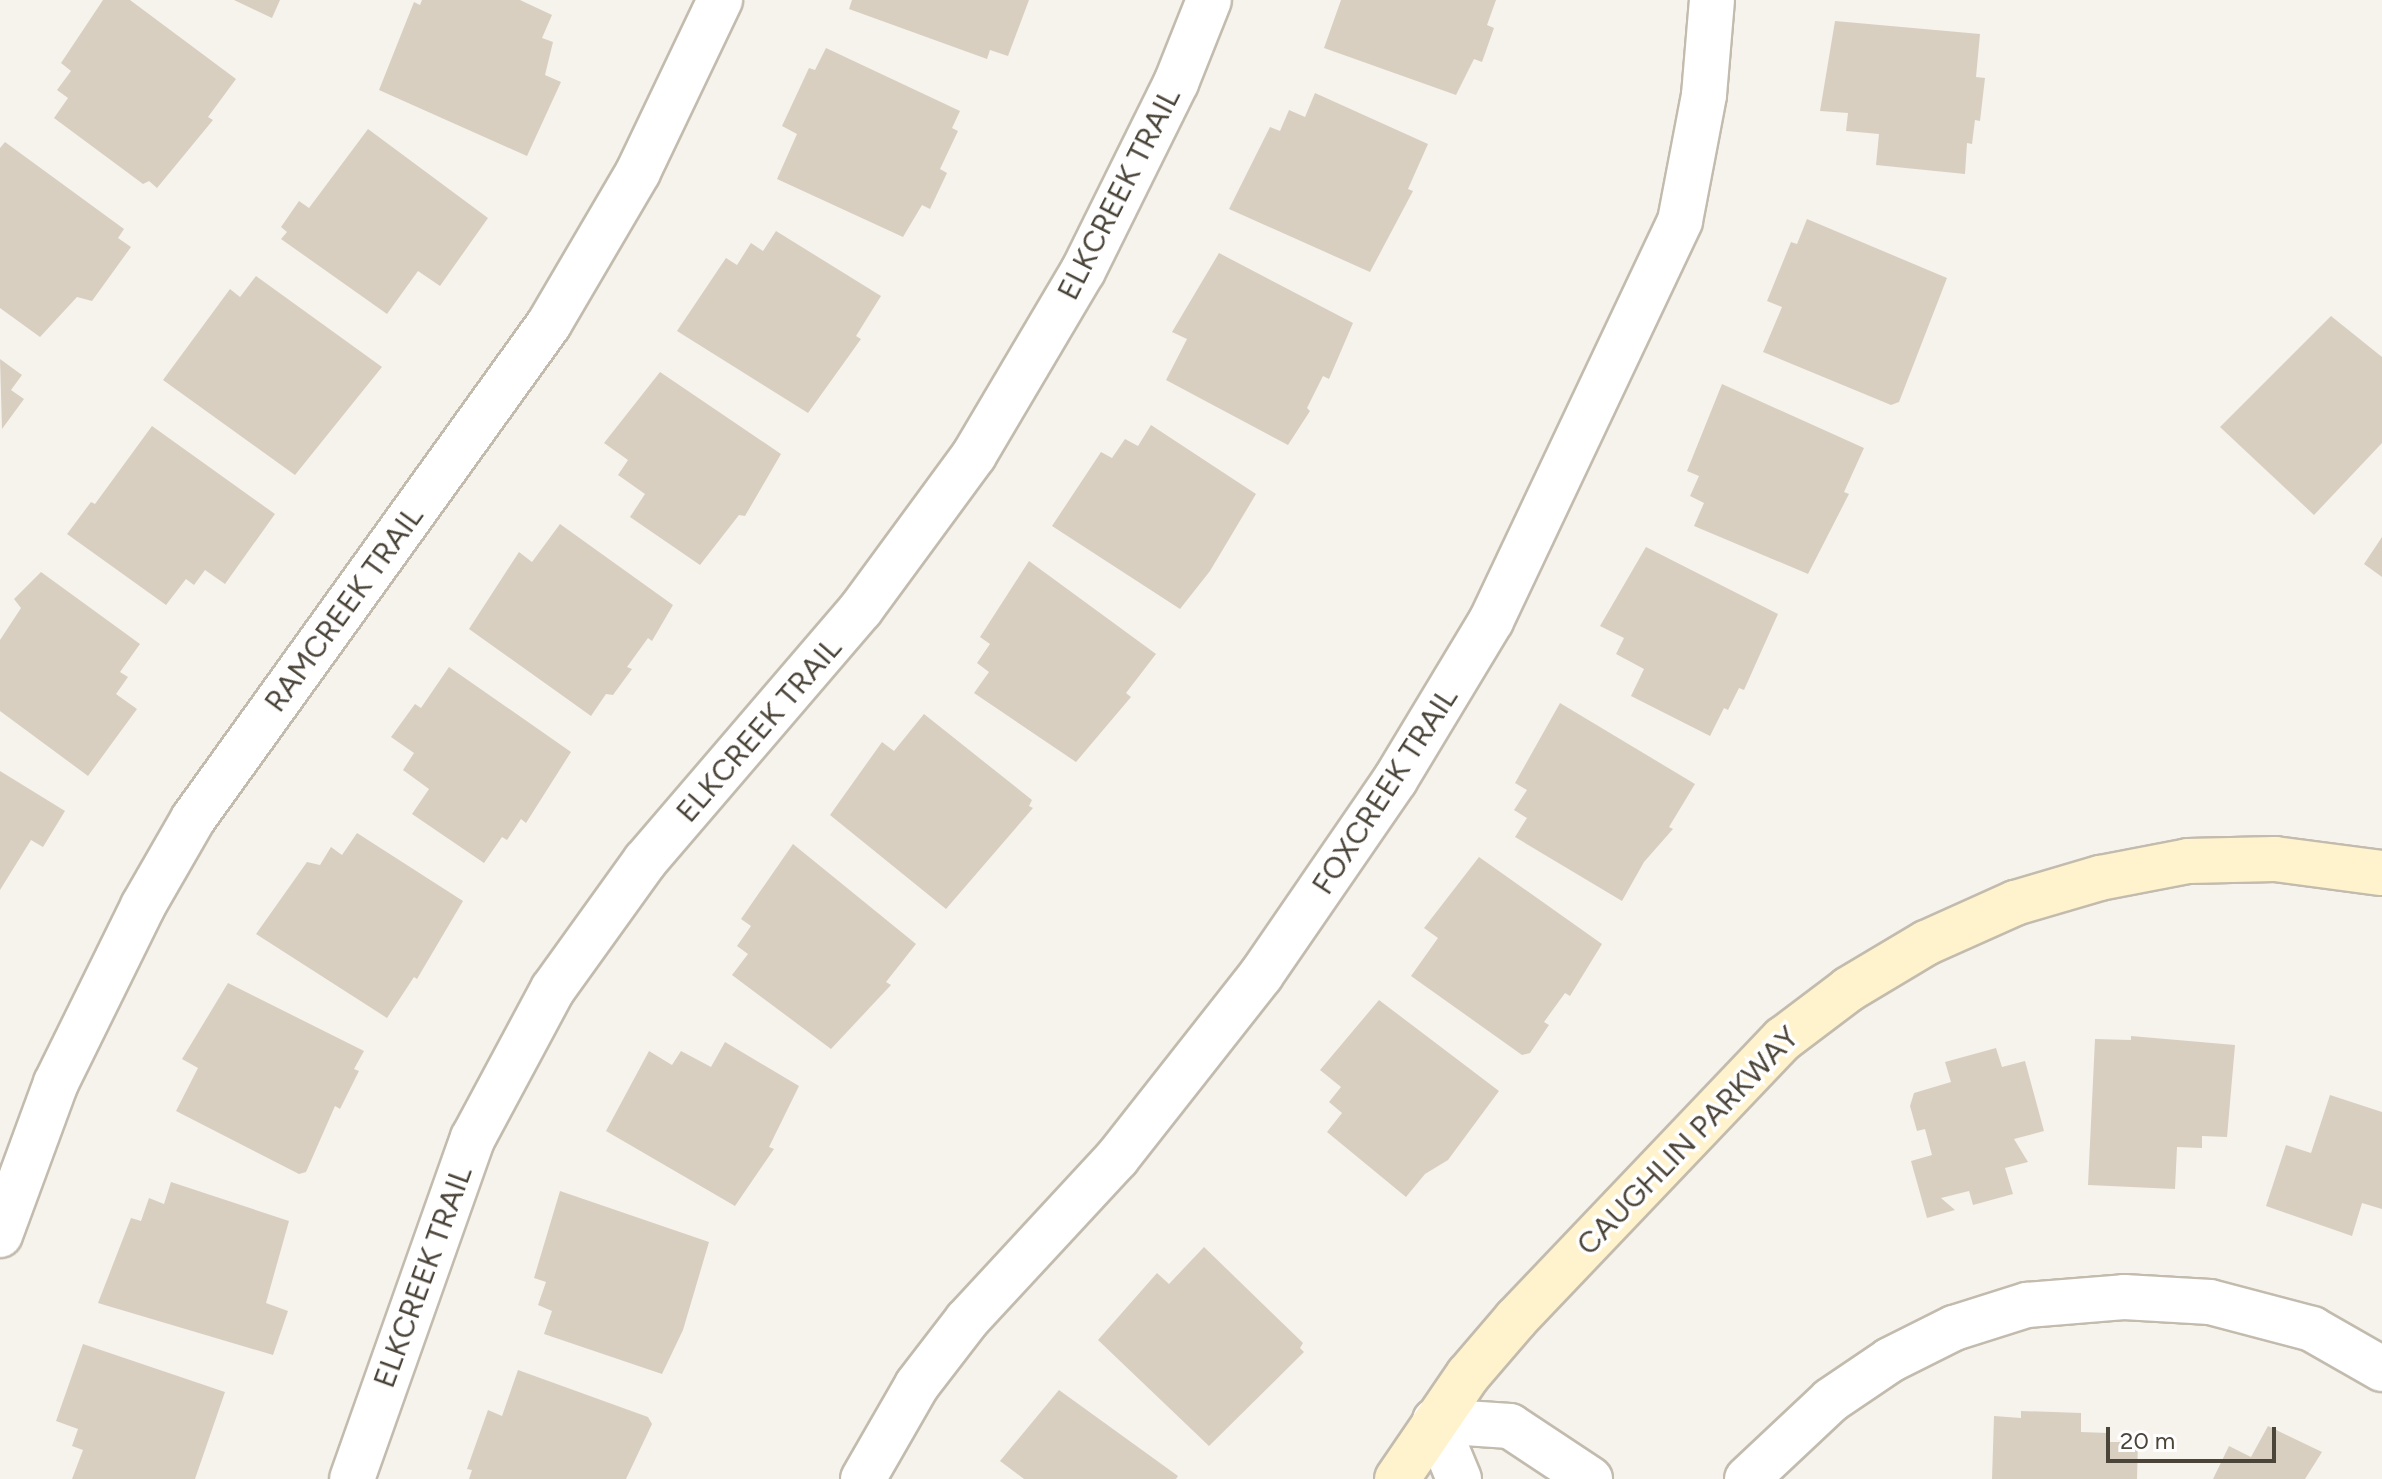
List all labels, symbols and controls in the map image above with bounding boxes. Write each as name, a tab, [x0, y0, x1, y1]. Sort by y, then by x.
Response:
street label: ELKCREEK TRAIL	[1050, 82, 1188, 306]
street label: RAMCREEK TRAIL	[257, 499, 431, 719]
street label: ELKCREEK TRAIL	[669, 630, 849, 830]
street label: FOXCREEK TRAIL	[1305, 681, 1465, 901]
street label: CAUGHLIN PARKWAY	[1570, 1019, 1806, 1263]
street label: ELKCREEK TRAIL	[366, 1161, 480, 1393]
scale bar	[2110, 1411, 2280, 1461]
text: 20 m	[2120, 1426, 2175, 1455]

